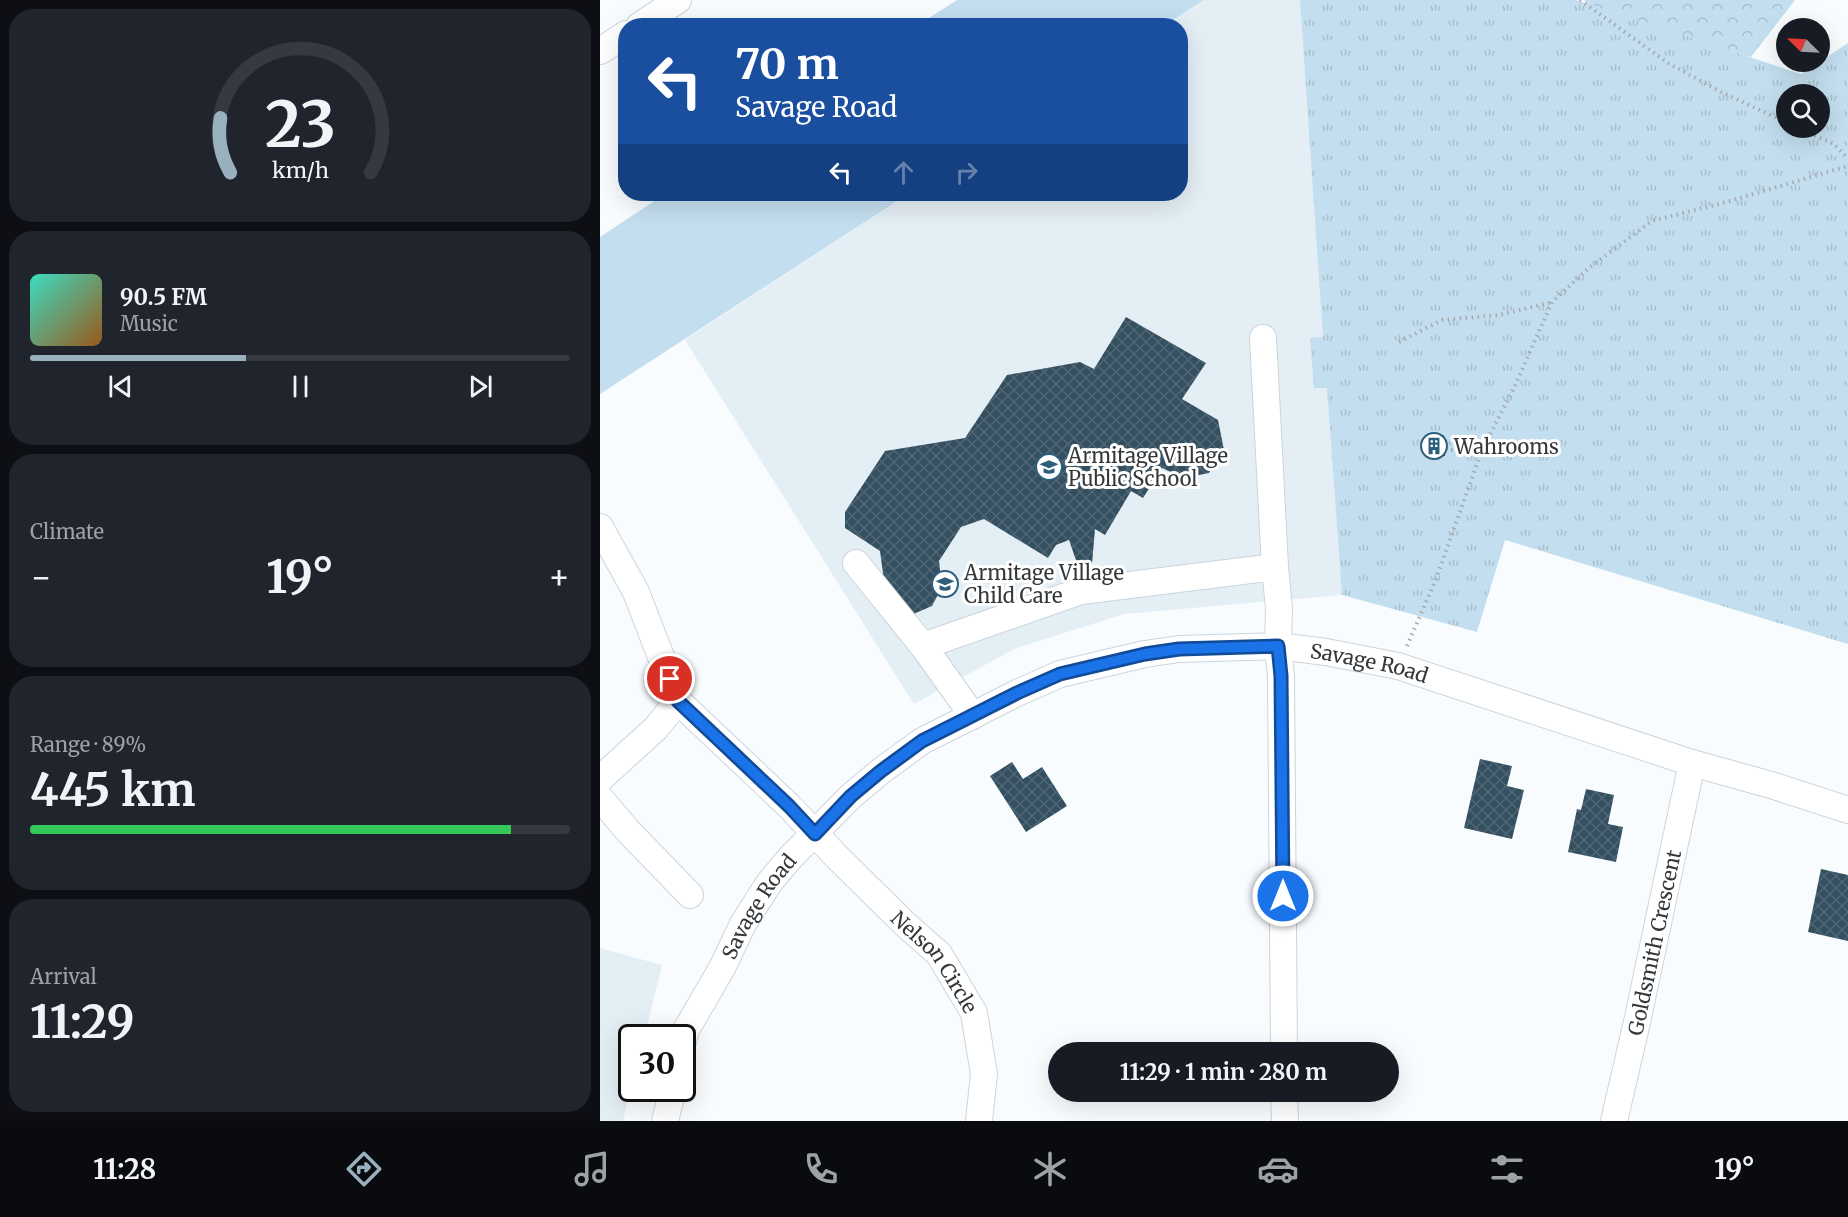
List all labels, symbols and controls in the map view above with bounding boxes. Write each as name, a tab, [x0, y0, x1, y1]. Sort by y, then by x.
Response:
north arrow	[1776, 18, 1830, 72]
map controls	[1776, 18, 1830, 138]
text: 70 m	[735, 38, 839, 90]
icon: left	[636, 42, 714, 120]
button: search	[1776, 84, 1830, 138]
text: 23	[265, 86, 335, 164]
text: Savage Road	[735, 90, 897, 124]
icon: left	[824, 156, 857, 189]
icon: ahead	[887, 156, 920, 189]
icon: right	[950, 156, 983, 189]
text: km/h	[272, 157, 328, 184]
text: 90.5 FM	[120, 283, 207, 311]
text: Music	[120, 311, 178, 336]
icon: previous	[104, 370, 137, 403]
icon: pause	[284, 370, 317, 403]
icon: next	[464, 370, 497, 403]
building icon: Wahrooms	[1419, 431, 1449, 461]
place label: Wahrooms	[1453, 434, 1559, 459]
place label: Armitage Village Public School	[1067, 443, 1228, 491]
school or university icon: Armitage Village Public School	[1034, 452, 1064, 482]
text: Climate	[30, 519, 104, 544]
text: 19°	[266, 549, 334, 605]
text: −	[30, 557, 52, 598]
text: +	[548, 557, 570, 598]
place label: Armitage Village Child Care	[963, 560, 1124, 608]
school or university icon: Armitage Village Child Care	[930, 569, 960, 599]
street label: Savage Road	[1309, 638, 1432, 688]
pin	[644, 653, 695, 704]
icon: arrive	[653, 662, 686, 695]
text: Range · 89%	[30, 732, 146, 757]
text: 445 km	[30, 762, 195, 818]
street label: Goldsmith Crescent	[1622, 847, 1686, 1038]
street label: Savage Road	[716, 848, 801, 963]
position arrow	[1251, 864, 1315, 928]
street label: Nelson Circle	[886, 905, 984, 1017]
text: Arrival	[30, 964, 97, 989]
text: 11:29	[30, 994, 135, 1050]
speed limit sign: 30	[618, 1024, 696, 1102]
text: 11:29 · 1 min · 280 m	[1120, 1058, 1327, 1086]
icon: directions	[343, 1148, 385, 1190]
icon: music	[571, 1148, 613, 1190]
icon: phone	[800, 1148, 842, 1190]
icon: climate	[1029, 1148, 1071, 1190]
icon: car	[1257, 1148, 1299, 1190]
icon: filters	[1486, 1148, 1528, 1190]
text: 11:28	[93, 1152, 156, 1186]
text: 19°	[1714, 1152, 1755, 1186]

